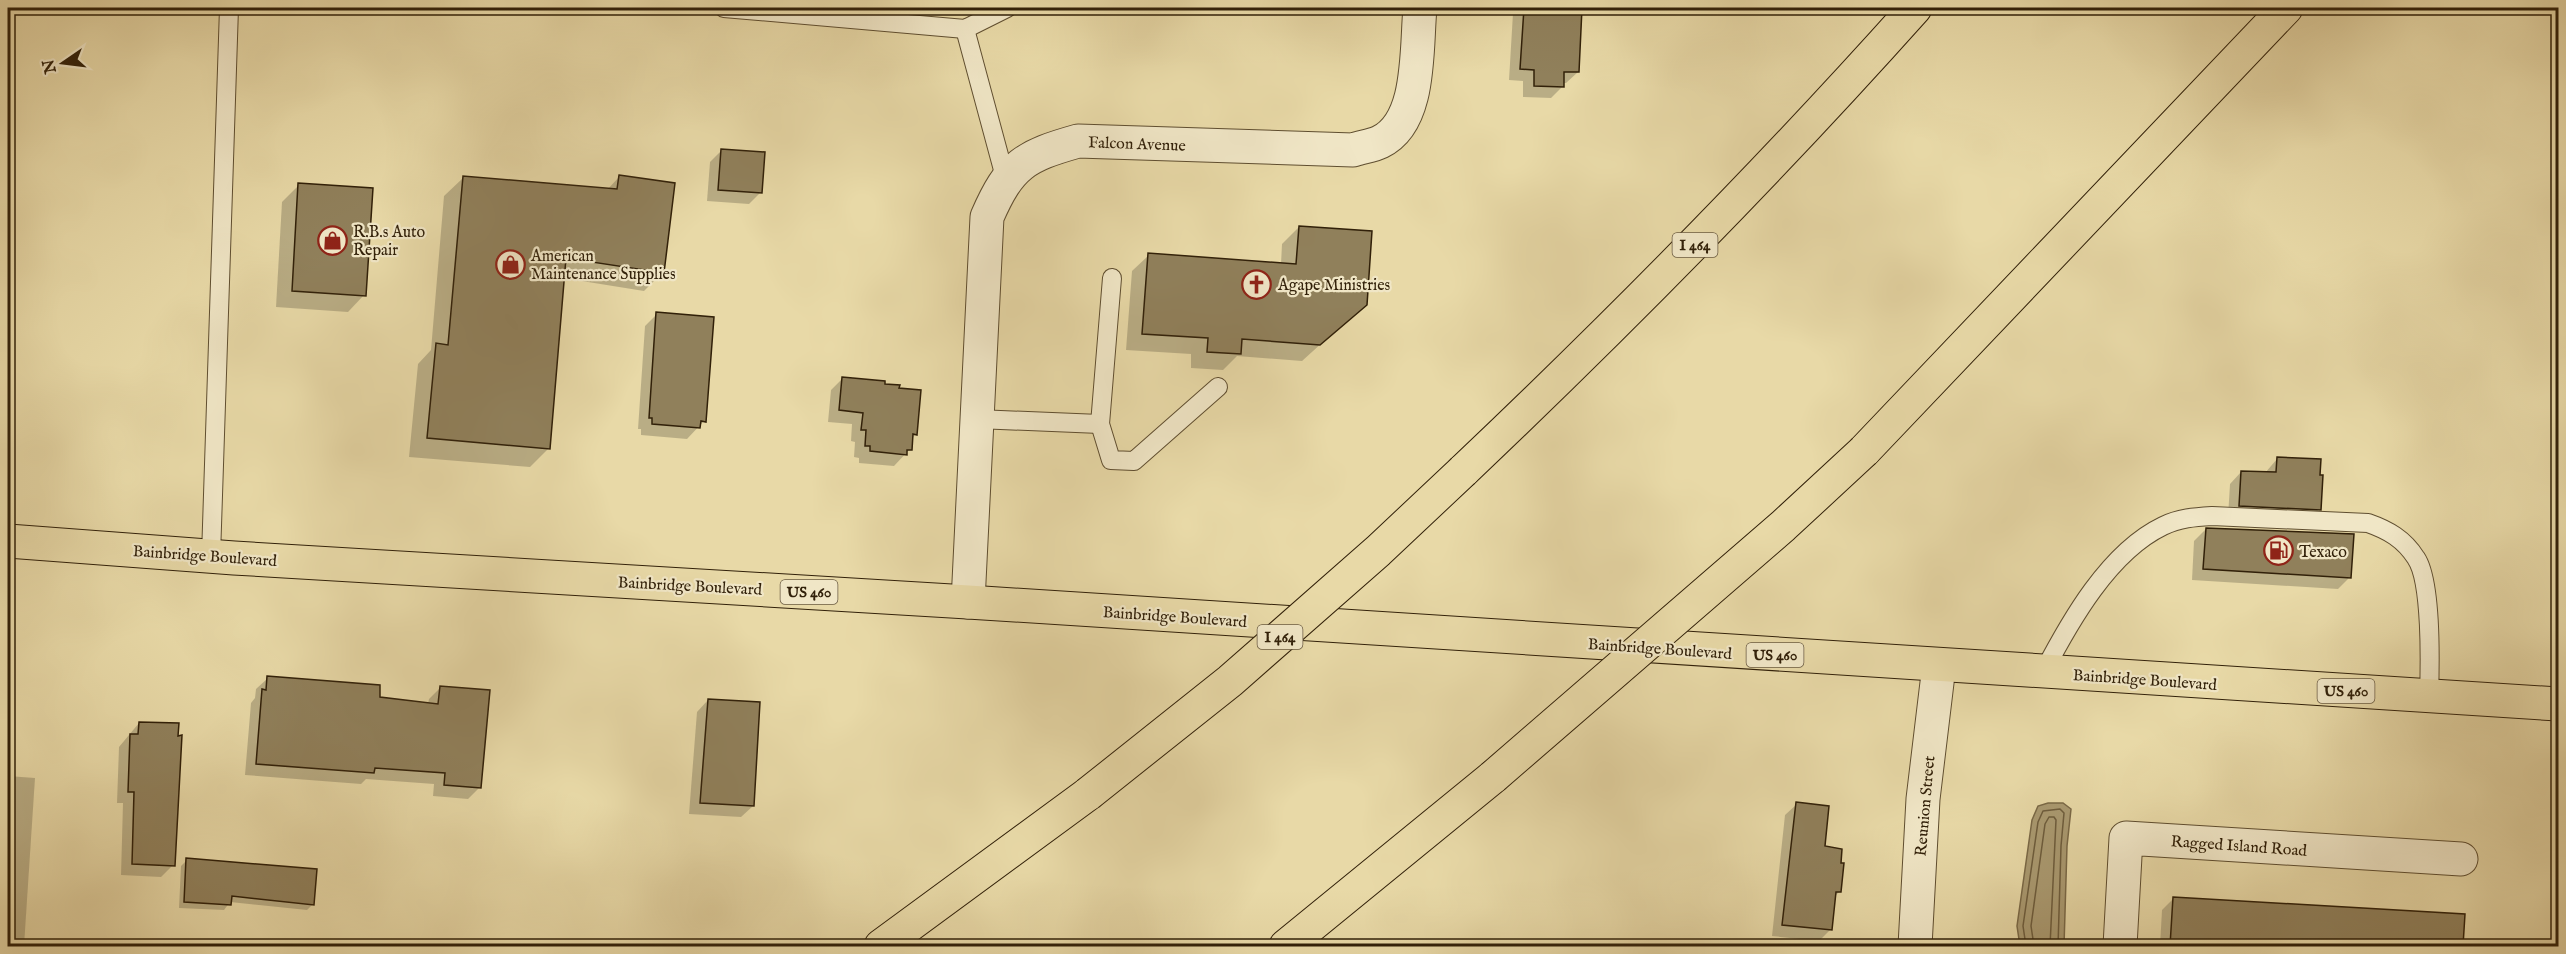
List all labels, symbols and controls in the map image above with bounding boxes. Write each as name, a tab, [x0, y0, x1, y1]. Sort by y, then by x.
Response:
north arrow	[33, 33, 93, 93]
text: N	[39, 57, 62, 76]
street label: Falcon Avenue	[1088, 133, 1186, 157]
place label: R.B.s Auto Repair	[353, 223, 425, 261]
shop icon: R.B.s Auto Repair	[316, 224, 348, 256]
road number: I 464	[1672, 233, 1718, 257]
place label: American Maintenance Supplies	[530, 247, 676, 285]
shop icon: American Maintenance Supplies	[494, 248, 526, 280]
church icon: Agape Ministries	[1241, 268, 1273, 300]
place label: Agape Ministries	[1277, 276, 1391, 296]
fuel station icon: Texaco	[2262, 535, 2294, 567]
street label: Bainbridge Boulevard	[132, 542, 278, 572]
place label: Texaco	[2299, 543, 2347, 563]
street label: Bainbridge Boulevard	[617, 573, 763, 601]
road number: US 460	[780, 580, 838, 604]
street label: Bainbridge Boulevard	[1102, 603, 1248, 633]
road number: I 464	[1258, 625, 1302, 649]
street label: Bainbridge Boulevard	[1587, 635, 1733, 665]
road number: US 460	[1746, 643, 1804, 667]
street label: Bainbridge Boulevard	[2072, 666, 2218, 696]
road number: US 460	[2318, 679, 2374, 703]
street label: Reunion Street	[1912, 755, 1940, 857]
street label: Ragged Island Road	[2170, 832, 2308, 862]

